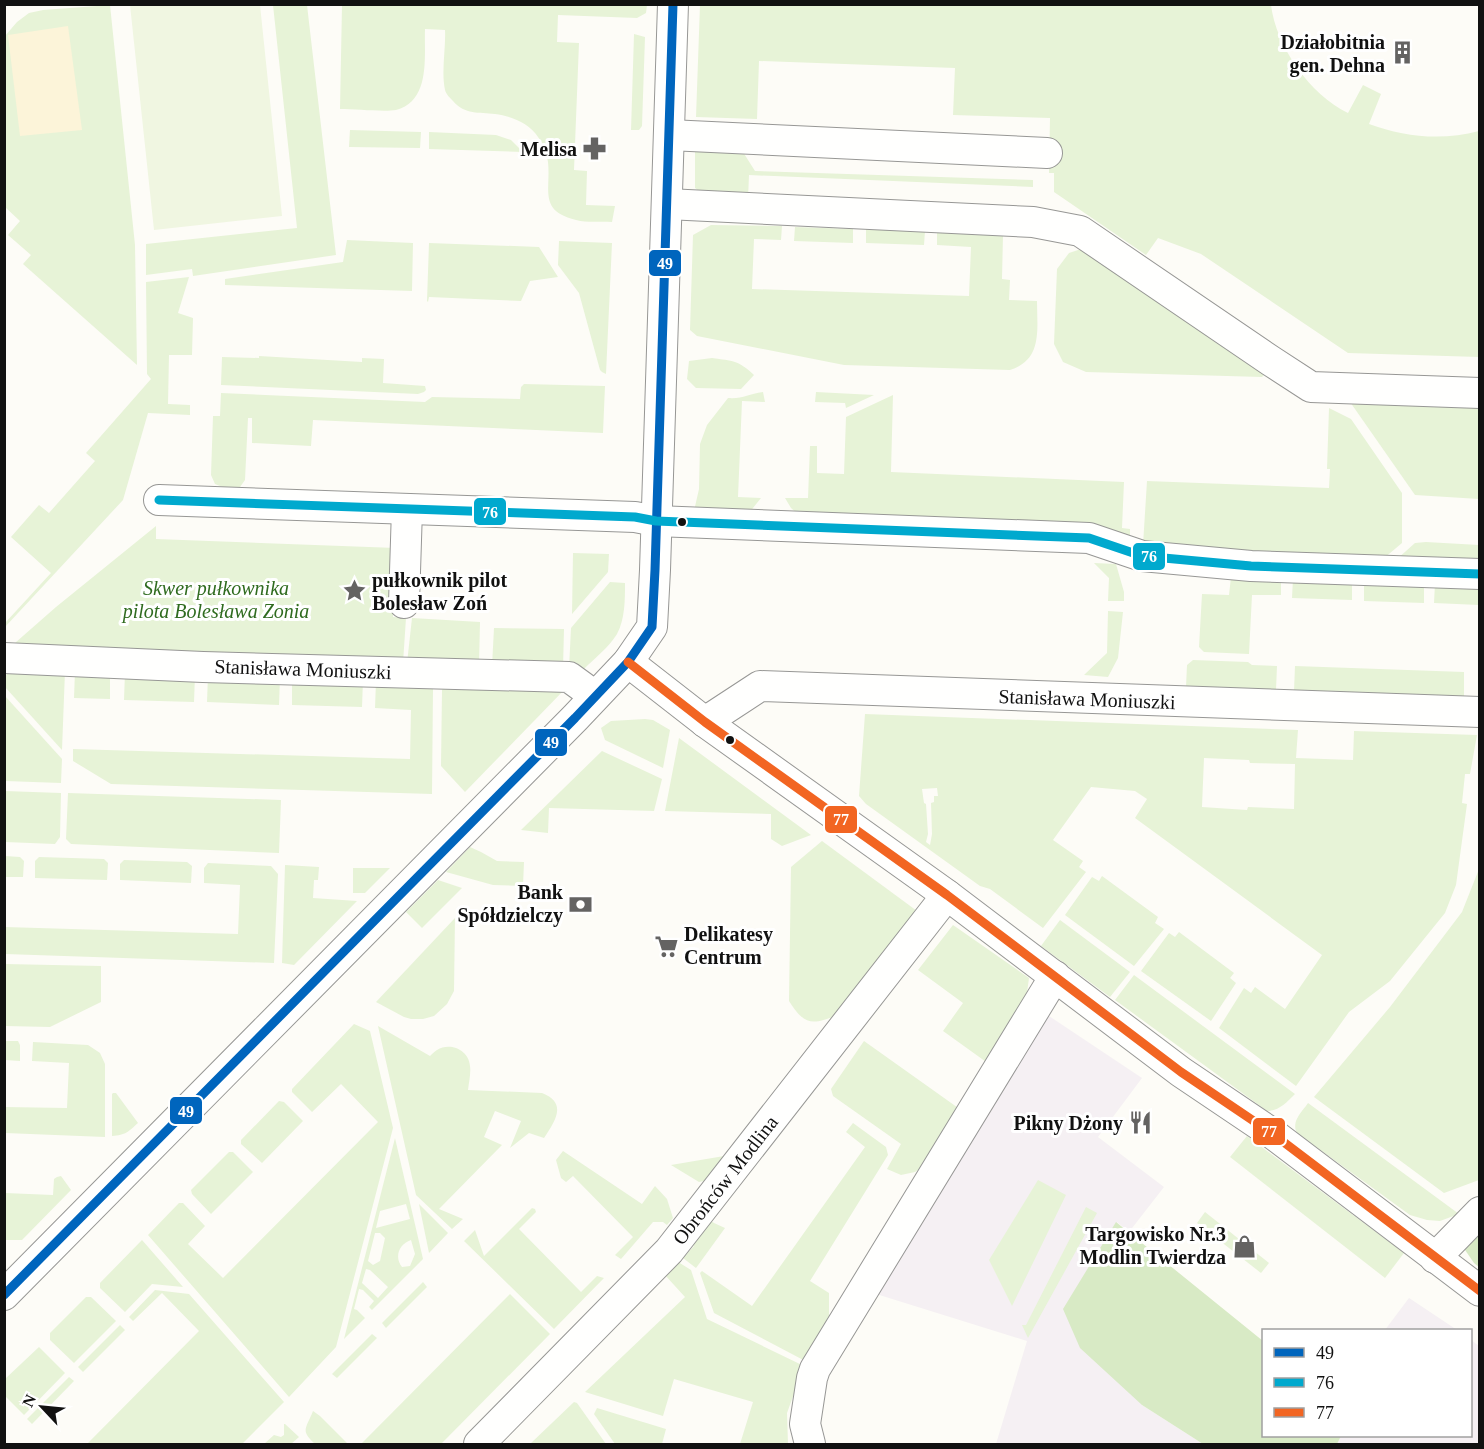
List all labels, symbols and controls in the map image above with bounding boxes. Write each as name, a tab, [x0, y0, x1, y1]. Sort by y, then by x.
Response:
place label: Działobitnia gen. Dehna	[1281, 31, 1385, 77]
building icon: Działobitnia gen. Dehna	[1390, 40, 1416, 66]
pharmacy icon: Melisa	[582, 136, 608, 162]
place label: Melisa	[520, 138, 577, 160]
line badge: 49	[648, 249, 682, 277]
text: 49	[657, 255, 673, 272]
line badge: 76	[473, 497, 507, 526]
text: 76	[482, 504, 498, 521]
unlabelled marker	[676, 516, 688, 528]
line badge: 76	[1132, 542, 1166, 571]
text: 76	[1141, 548, 1157, 565]
place label: pułkownik pilot Bolesław Zoń	[372, 569, 507, 614]
park label: Skwer pułkownika pilota Bolesława Zonia	[121, 577, 309, 623]
place icon: pułkownik pilot Bolesław Zoń	[341, 578, 367, 604]
street label: Stanisława Moniuszki	[214, 655, 392, 683]
street label: Stanisława Moniuszki	[998, 685, 1176, 713]
line badge: 49	[534, 728, 568, 757]
text: 49	[543, 734, 559, 751]
unlabelled marker	[724, 734, 736, 746]
line badge: 77	[824, 805, 858, 834]
text: 77	[833, 811, 849, 828]
place label: Bank Spółdzielczy	[457, 881, 564, 927]
bank icon: Bank Spółdzielczy	[568, 891, 594, 917]
place label: Delikatesy Centrum	[684, 923, 773, 968]
supermarket icon: Delikatesy Centrum	[653, 933, 679, 959]
line badge: 49	[169, 1096, 203, 1125]
text: 49	[178, 1103, 194, 1120]
restaurant icon: Pikny Dżony	[1128, 1110, 1154, 1136]
street label: Obrońców Modlina	[668, 1111, 782, 1249]
place label: Pikny Dżony	[1014, 1112, 1123, 1135]
line badge: 77	[1252, 1117, 1286, 1146]
text: 77	[1261, 1123, 1277, 1140]
place label: Targowisko Nr.3 Modlin Twierdza	[1080, 1223, 1226, 1268]
shop icon: Targowisko Nr.3 Modlin Twierdza	[1231, 1233, 1257, 1259]
legend	[1262, 1329, 1472, 1437]
text: 49	[1316, 1343, 1334, 1363]
text: 76	[1316, 1373, 1334, 1393]
north arrow	[12, 1377, 72, 1437]
text: N	[19, 1391, 39, 1410]
text: 77	[1316, 1403, 1334, 1423]

